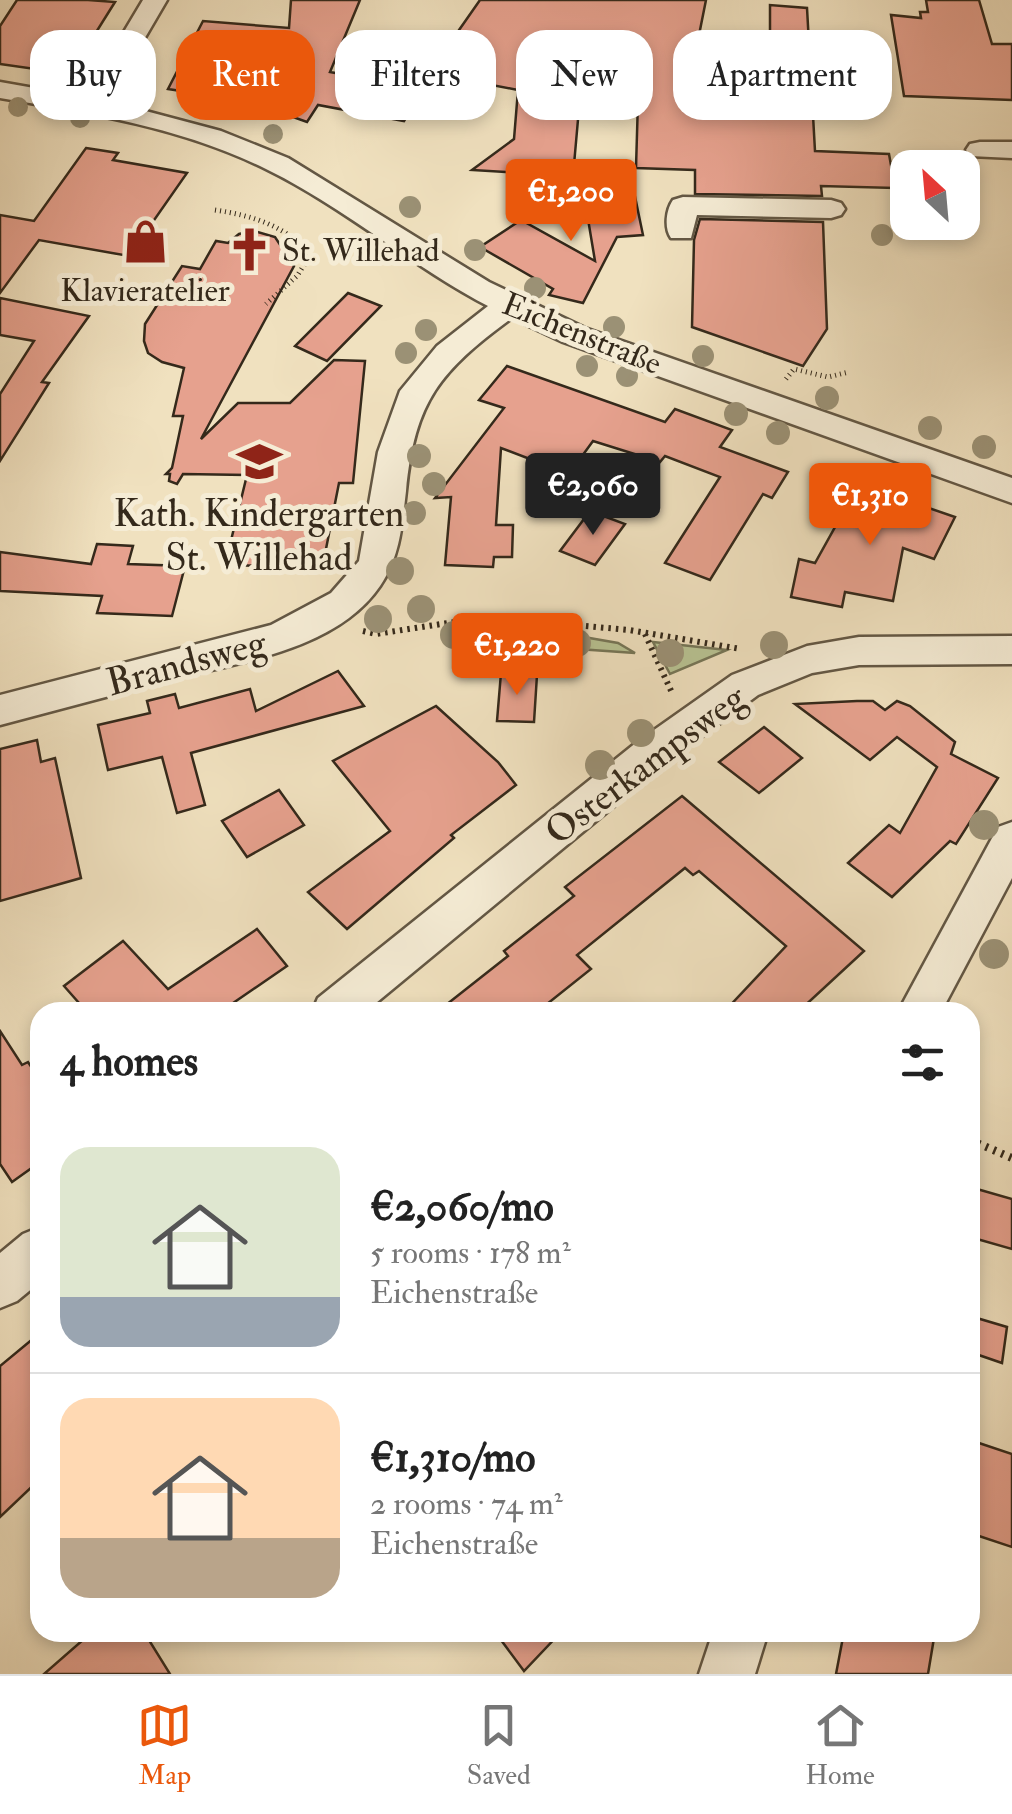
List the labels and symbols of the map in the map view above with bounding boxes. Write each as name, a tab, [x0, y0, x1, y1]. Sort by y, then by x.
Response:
north arrow	[890, 150, 980, 240]
pin: €1,200	[490, 159, 652, 244]
shop icon: Klavieratelier	[121, 218, 169, 266]
church icon: St. Willehad	[225, 226, 273, 274]
place label: St. Willehad	[282, 231, 440, 271]
place label: Klavieratelier	[60, 271, 230, 311]
street label: Eichenstraße	[496, 284, 667, 384]
school or university icon: Kath. Kindergarten St. Willehad	[235, 437, 283, 485]
pin: €2,060	[512, 453, 674, 538]
pin: €1,310	[789, 463, 951, 548]
place label: Kath. Kindergarten St. Willehad	[114, 490, 404, 582]
pin: €1,220	[436, 613, 598, 698]
street label: Brandsweg	[101, 618, 273, 707]
street label: Osterkampsweg	[536, 673, 757, 856]

